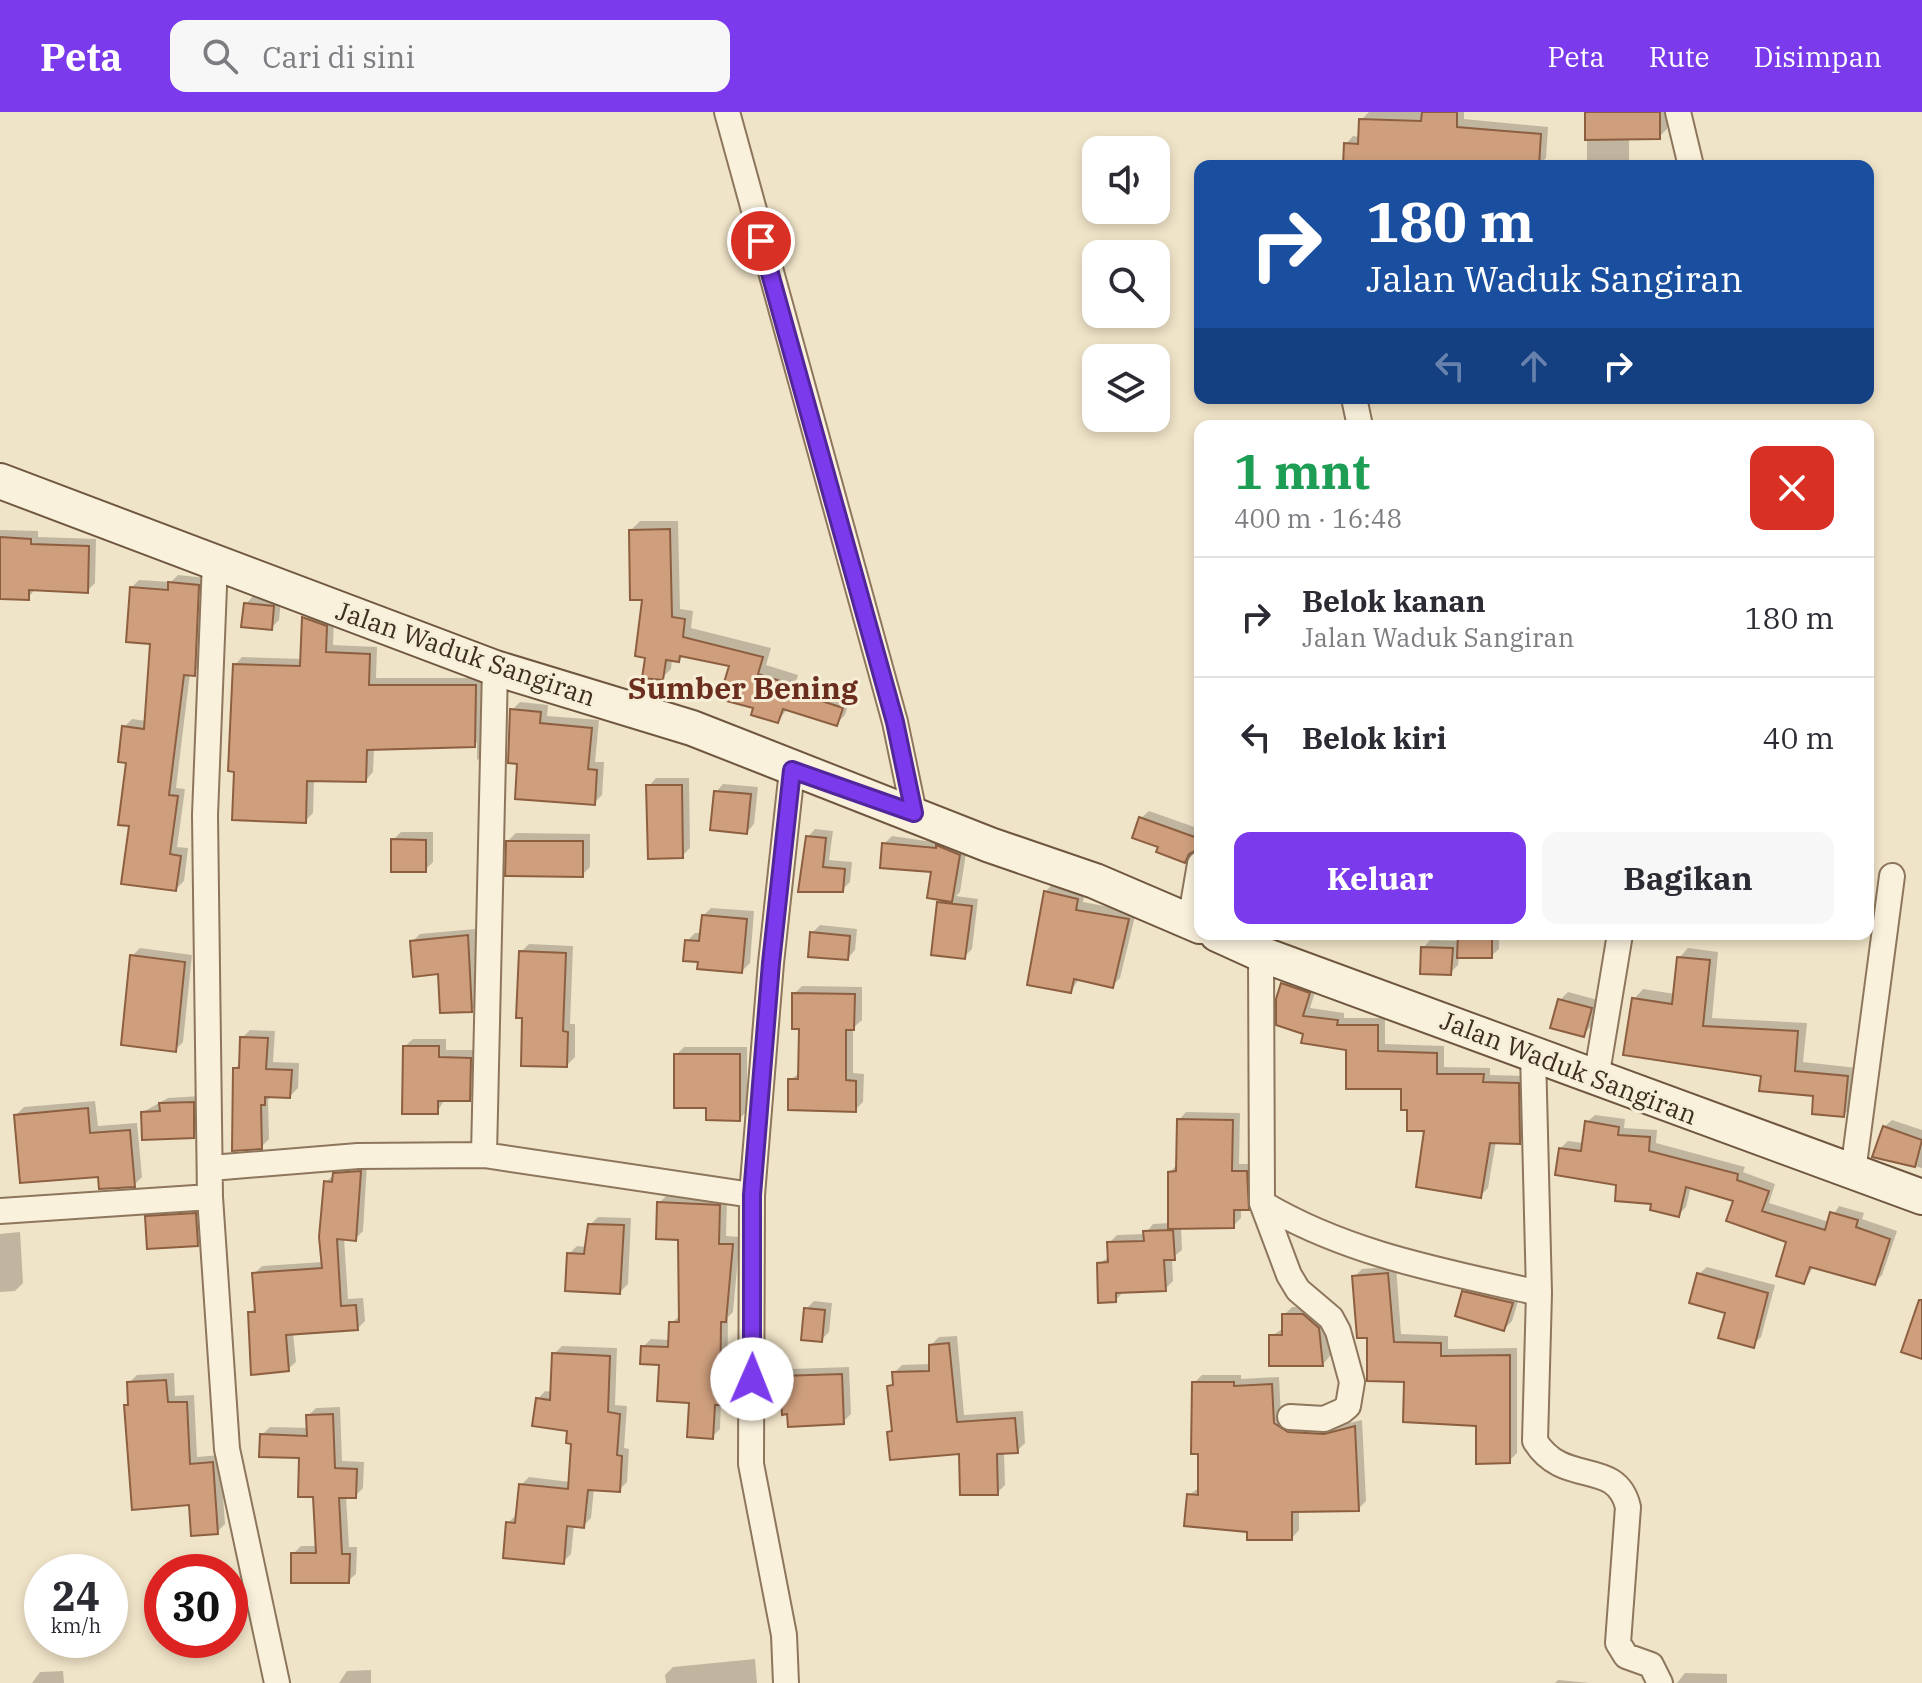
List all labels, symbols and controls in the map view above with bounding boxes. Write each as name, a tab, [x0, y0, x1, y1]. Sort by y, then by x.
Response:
search box	[170, 20, 730, 92]
text: Peta	[40, 32, 122, 81]
icon: search	[198, 34, 242, 78]
text: Cari di sini	[262, 37, 415, 76]
text: Peta	[1548, 38, 1605, 75]
text: Rute	[1649, 38, 1710, 75]
text: Disimpan	[1754, 38, 1882, 75]
map controls	[1082, 136, 1170, 432]
button: sound	[1082, 136, 1170, 224]
text: 180 m	[1366, 185, 1534, 257]
icon: right	[1234, 192, 1338, 296]
pin	[727, 207, 795, 275]
icon: arrive	[739, 219, 783, 263]
button: search	[1082, 240, 1170, 328]
text: Jalan Waduk Sangiran	[1366, 255, 1743, 302]
button: layers	[1082, 344, 1170, 432]
icon: left	[1428, 344, 1472, 388]
icon: ahead	[1512, 344, 1556, 388]
icon: right	[1596, 344, 1640, 388]
text: 1 mnt	[1234, 440, 1370, 502]
button: close	[1750, 446, 1834, 530]
text: 400 m · 16:48	[1234, 501, 1402, 535]
text: Belok kanan	[1302, 581, 1486, 620]
street label: Jalan Waduk Sangiran	[332, 593, 600, 713]
icon: right	[1234, 595, 1278, 639]
text: 180 m	[1744, 598, 1834, 637]
text: Jalan Waduk Sangiran	[1302, 620, 1574, 654]
district label: Sumber Bening	[628, 668, 859, 707]
icon: left	[1234, 715, 1278, 759]
text: Belok kiri	[1302, 718, 1447, 757]
text: 40 m	[1762, 718, 1834, 757]
button: Keluar	[1234, 832, 1526, 924]
button: Bagikan	[1542, 832, 1834, 924]
street label: Jalan Waduk Sangiran	[1436, 1002, 1702, 1132]
position arrow	[710, 1337, 794, 1421]
speed limit sign: 30	[144, 1554, 248, 1658]
text: 24	[52, 1570, 100, 1622]
text: km/h	[51, 1612, 101, 1639]

